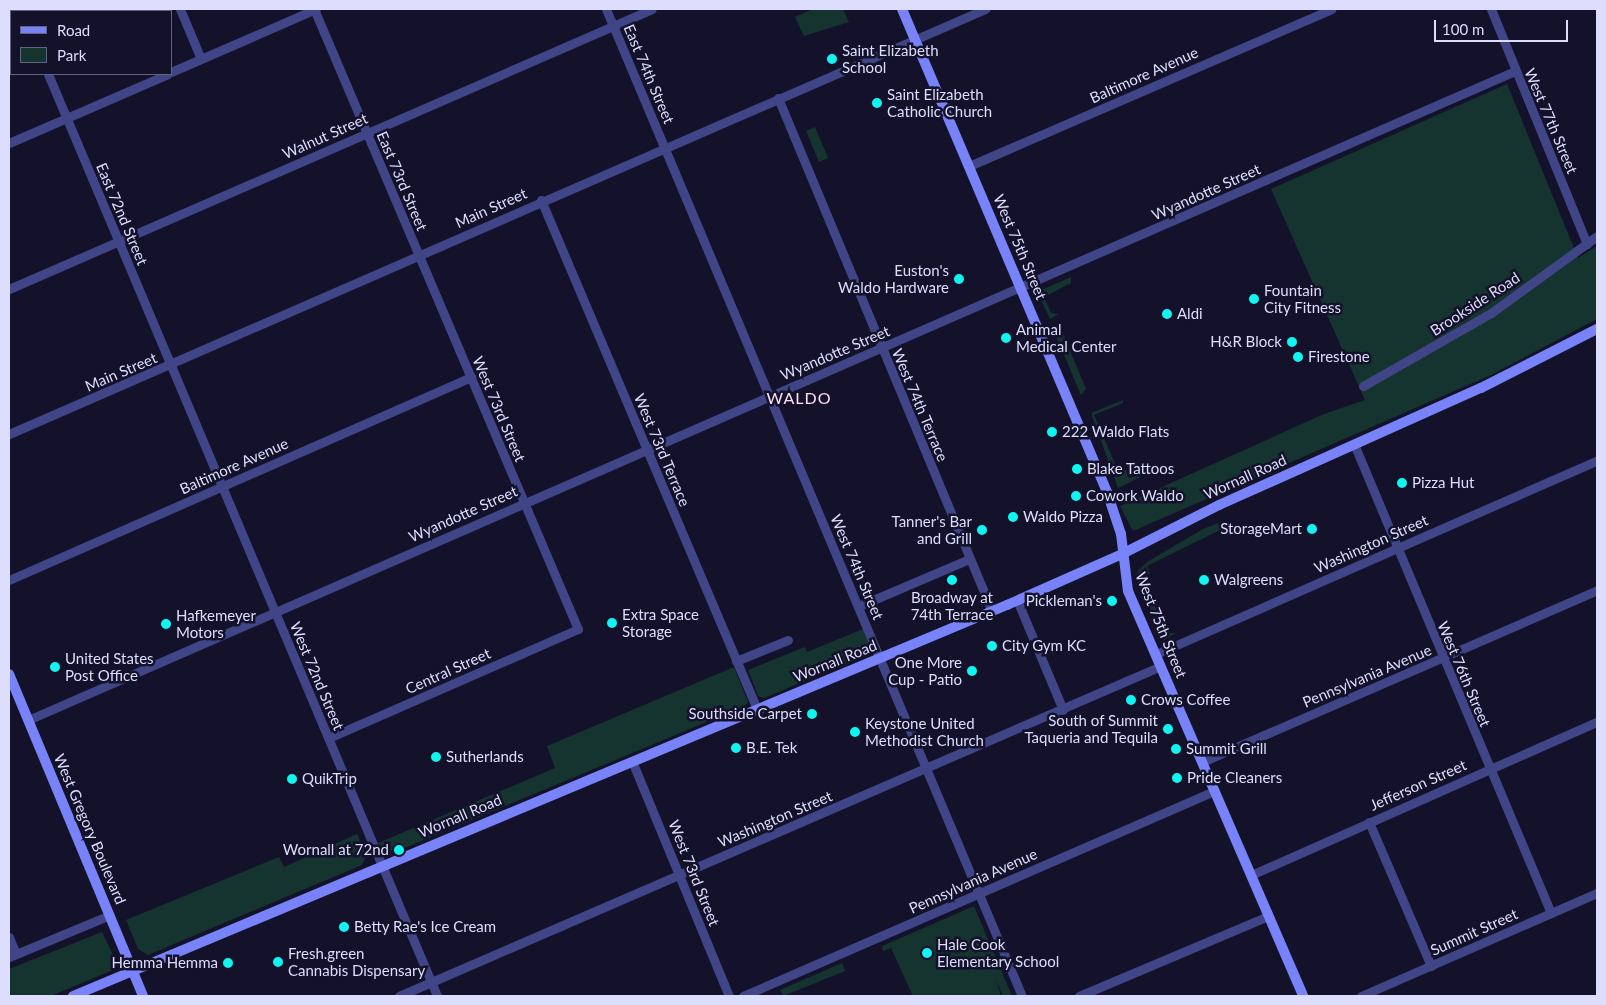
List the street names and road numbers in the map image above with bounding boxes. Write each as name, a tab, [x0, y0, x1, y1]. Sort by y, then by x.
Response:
street label: East 74th Street	[620, 22, 678, 126]
street label: Baltimore Avenue	[1087, 43, 1201, 107]
street label: West 77th Street	[1521, 66, 1581, 176]
street label: Walnut Street	[280, 109, 370, 163]
street label: East 73rd Street	[373, 129, 431, 233]
street label: East 72nd Street	[92, 160, 152, 268]
street label: Wyandotte Street	[1149, 160, 1263, 224]
street label: Main Street	[452, 184, 530, 232]
street label: West 75th Street	[990, 192, 1050, 302]
street label: Brookside Road	[1427, 268, 1523, 340]
street label: Wyandotte Street	[778, 322, 892, 384]
street label: West 74th Terrace	[888, 346, 952, 464]
street label: Main Street	[82, 349, 160, 395]
street label: West 73rd Street	[469, 354, 529, 464]
street label: West 73rd Terrace	[630, 391, 694, 509]
street label: Baltimore Avenue	[177, 434, 291, 498]
street label: Wornall Road	[1201, 451, 1289, 503]
street label: Wyandotte Street	[406, 482, 520, 546]
street label: Washington Street	[1311, 511, 1431, 577]
street label: West 74th Street	[827, 512, 887, 622]
street label: West 75th Street	[1132, 569, 1190, 681]
street label: West 72nd Street	[286, 619, 348, 733]
street label: West 76th Street	[1434, 619, 1494, 729]
street label: Wornall Road	[791, 636, 879, 686]
street label: Pennsylvania Avenue	[1300, 641, 1434, 711]
street label: Central Street	[403, 644, 493, 698]
street label: West Gregory Boulevard	[50, 751, 130, 907]
street label: Jefferson Street	[1367, 756, 1469, 814]
street label: Washington Street	[715, 787, 835, 851]
street label: Wornall Road	[416, 790, 504, 842]
street label: West 73rd Street	[665, 817, 723, 929]
street label: Pennsylvania Avenue	[906, 845, 1040, 917]
street label: Summit Street	[1428, 905, 1520, 959]

